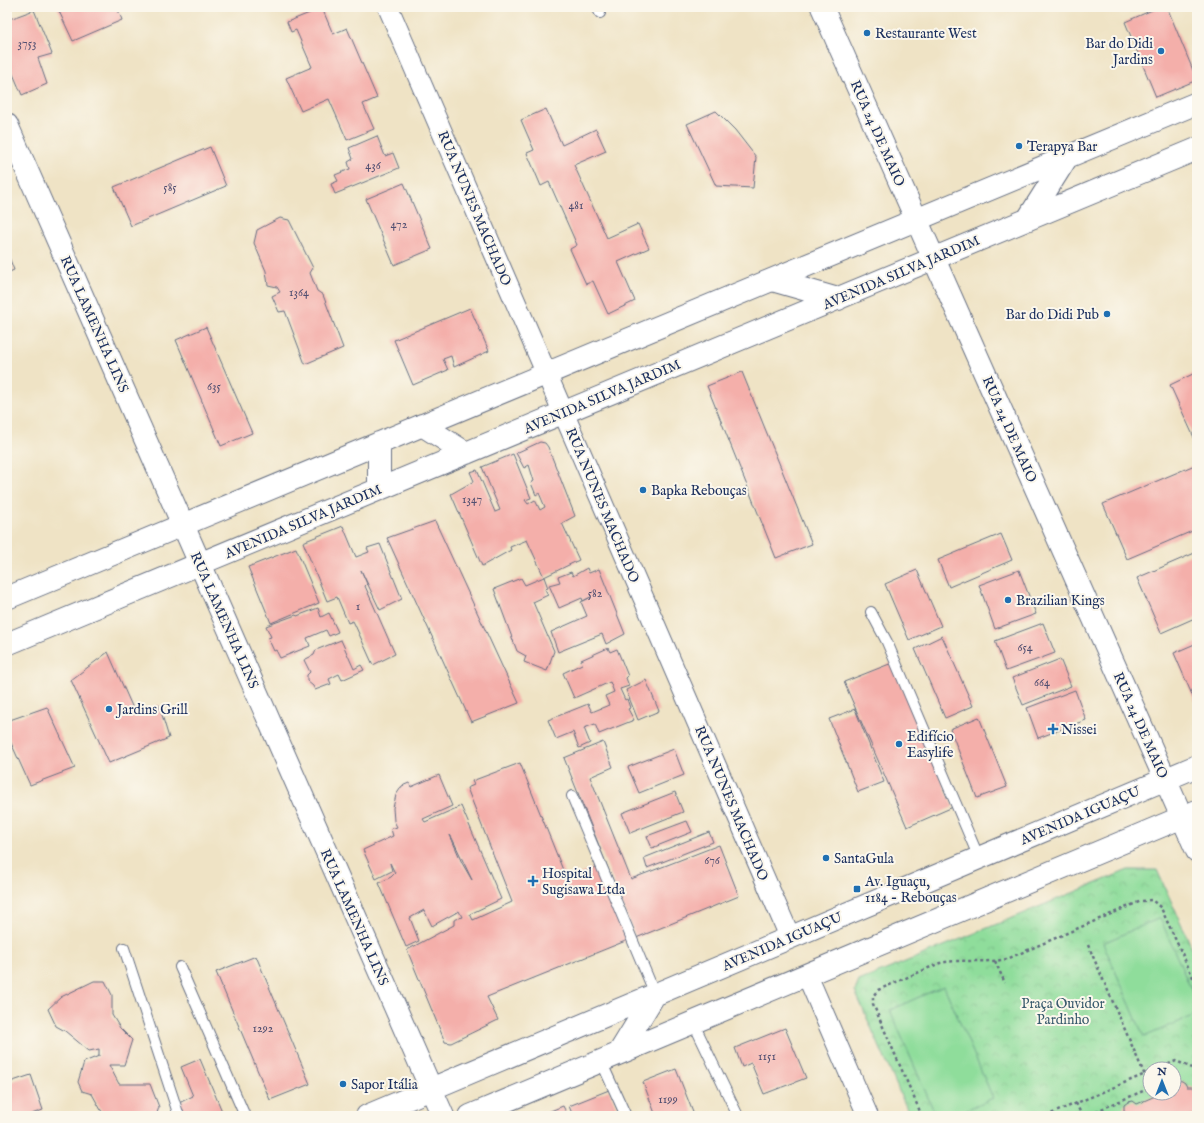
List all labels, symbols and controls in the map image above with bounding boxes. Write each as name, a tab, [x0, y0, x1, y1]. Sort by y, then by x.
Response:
place label: Restaurante West	[875, 25, 977, 43]
marker: Restaurante West	[862, 28, 872, 38]
place label: Bar do Didi Jardins	[1085, 35, 1153, 69]
house number: 3753	[18, 36, 36, 51]
marker: Bar do Didi Jardins	[1156, 46, 1166, 56]
street label: RUA 24 DE MAIO	[846, 78, 909, 190]
street label: RUA NUNES MACHADO	[433, 128, 515, 289]
place label: Terapya Bar	[1027, 138, 1097, 156]
marker: Terapya Bar	[1014, 141, 1024, 151]
house number: 436	[365, 158, 382, 173]
house number: 585	[163, 180, 177, 195]
house number: 481	[568, 198, 584, 213]
house number: 472	[391, 217, 408, 232]
street label: AVENIDA SILVA JARDIM	[819, 232, 983, 315]
street label: RUA LAMENHA LINS	[56, 253, 132, 396]
house number: 1364	[289, 285, 309, 300]
place label: Bar do Didi Pub	[1005, 306, 1099, 324]
marker: Bar do Didi Pub	[1102, 309, 1112, 319]
street label: AVENIDA SILVA JARDIM	[520, 356, 684, 439]
street label: RUA 24 DE MAIO	[978, 374, 1041, 486]
house number: 635	[207, 379, 222, 394]
street label: RUA NUNES MACHADO	[561, 425, 643, 586]
street label: AVENIDA SILVA JARDIM	[221, 481, 385, 564]
place label: Bapka Rebouças	[651, 482, 747, 500]
marker: Bapka Rebouças	[638, 485, 648, 495]
house number: 1347	[462, 492, 482, 507]
street label: RUA LAMENHA LINS	[186, 549, 262, 692]
house number: 582	[588, 586, 603, 601]
place label: Brazilian Kings	[1016, 592, 1105, 610]
marker: Brazilian Kings	[1003, 595, 1013, 605]
house number: 1	[356, 599, 360, 614]
house number: 654	[1017, 640, 1033, 655]
street label: RUA 24 DE MAIO	[1109, 670, 1172, 782]
house number: 664	[1034, 675, 1050, 690]
place label: Jardins Grill	[115, 701, 188, 719]
marker: Jardins Grill	[104, 704, 114, 714]
place label: Nissei	[1061, 721, 1097, 739]
street label: RUA NUNES MACHADO	[690, 723, 772, 884]
marker: Nissei	[1048, 724, 1058, 734]
place label: Edifício Easylife	[907, 728, 954, 762]
marker: Edifício Easylife	[894, 739, 904, 749]
street label: AVENIDA IGUAÇU	[1017, 782, 1143, 850]
street label: RUA LAMENHA LINS	[316, 846, 392, 989]
place label: SantaGula	[834, 850, 895, 868]
house number: 676	[704, 853, 721, 868]
marker: SantaGula	[821, 853, 831, 863]
place label: Hospital Sugisawa Ltda	[542, 865, 626, 899]
place label: Av. Iguaçu, 1184 - Rebouças	[864, 873, 957, 907]
marker: Hospital Sugisawa Ltda	[527, 875, 539, 887]
marker: Av. Iguaçu, 1184 - Rebouças	[852, 884, 862, 894]
street label: AVENIDA IGUAÇU	[719, 908, 845, 976]
park label: Praça Ouvidor Pardinho	[1021, 995, 1105, 1029]
house number: 1292	[253, 1021, 274, 1036]
house number: 1151	[758, 1049, 776, 1064]
north arrow	[1142, 1061, 1182, 1101]
text: N	[1156, 1065, 1167, 1079]
place label: Sapor Itália	[351, 1076, 419, 1094]
marker: Sapor Itália	[338, 1079, 348, 1089]
house number: 1199	[658, 1092, 678, 1107]

